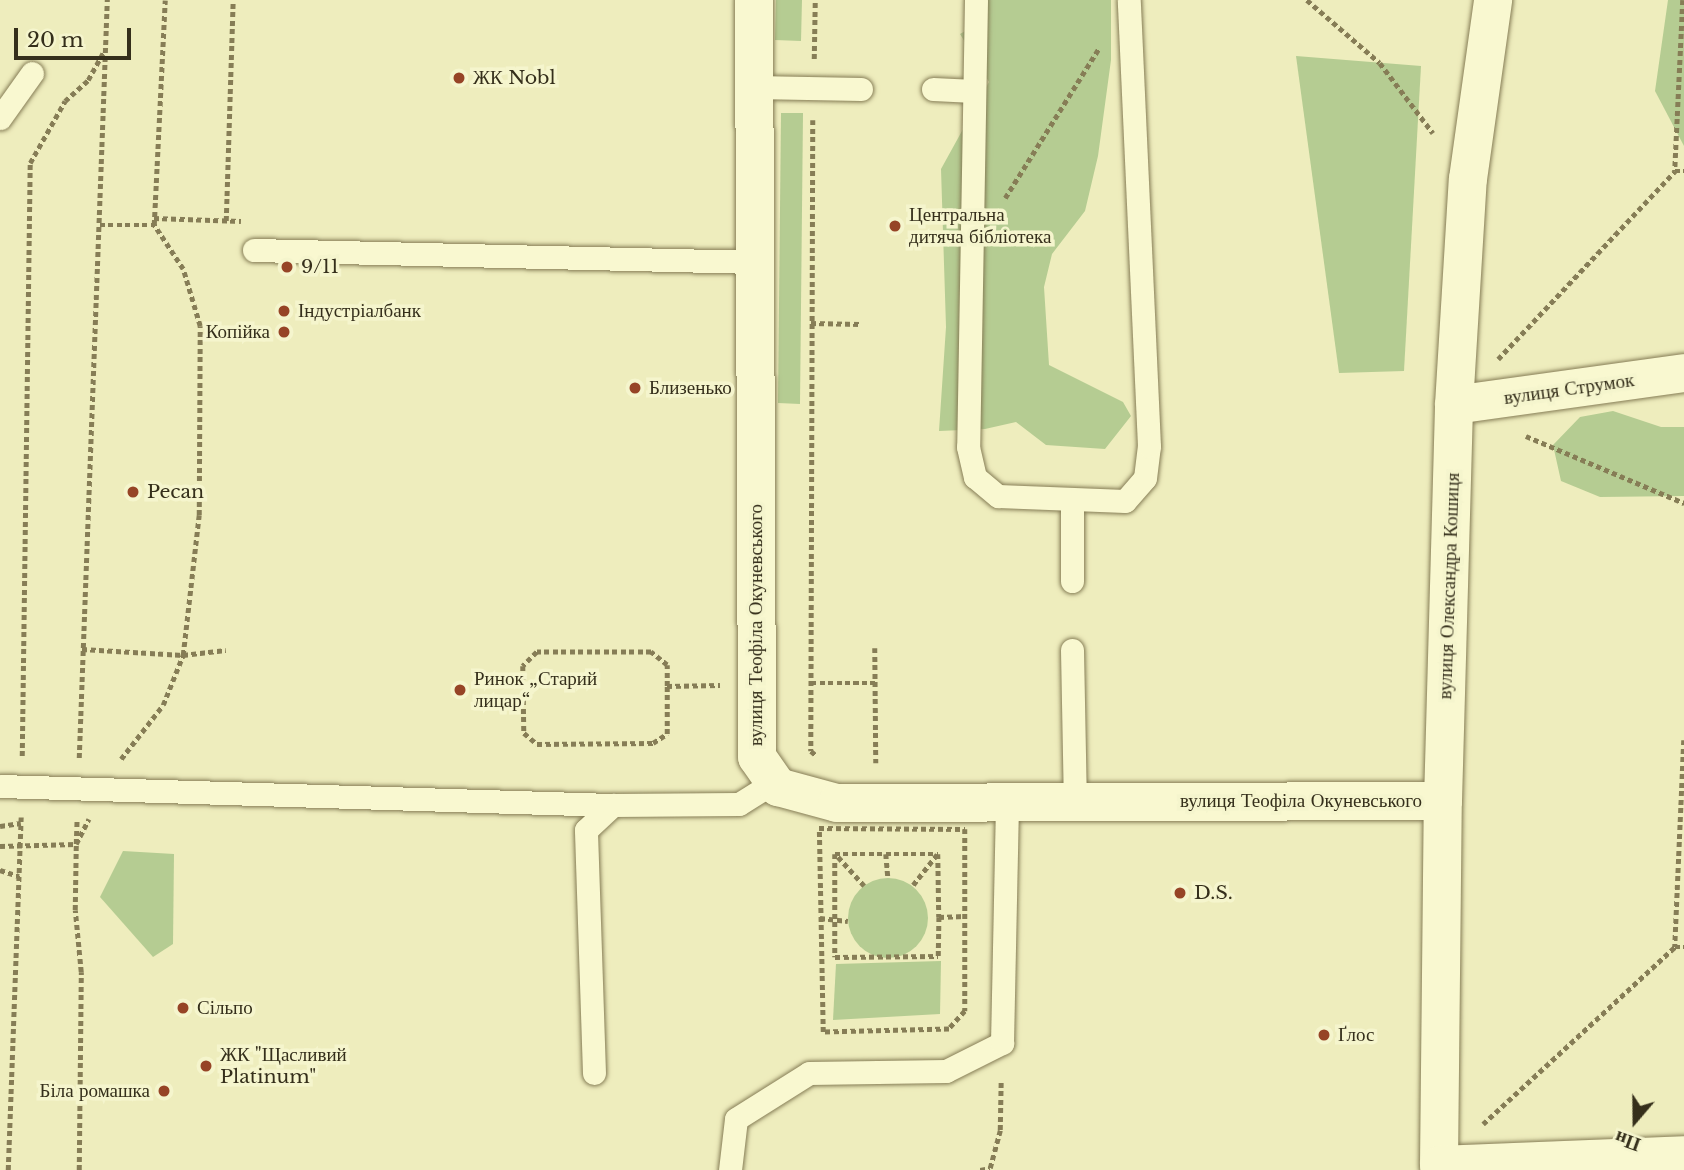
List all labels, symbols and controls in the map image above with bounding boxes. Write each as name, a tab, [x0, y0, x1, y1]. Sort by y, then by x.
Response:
scale bar	[18, 14, 135, 58]
text: 20 m	[27, 27, 84, 53]
place label: ЖК Nobl	[473, 67, 556, 89]
marker: ЖК Nobl	[451, 70, 467, 86]
place label: Центральна дитяча бібліотека	[909, 204, 1051, 248]
marker: Центральна дитяча бібліотека	[887, 218, 903, 234]
place label: 9/11	[301, 256, 339, 278]
marker: 9/11	[279, 259, 295, 275]
place label: Індустріалбанк	[298, 300, 421, 322]
marker: Індустріалбанк	[276, 303, 292, 319]
place label: Копійка	[206, 321, 270, 343]
marker: Копійка	[276, 324, 292, 340]
street label: вулиця Струмок	[1502, 369, 1636, 409]
place label: Близенько	[649, 377, 732, 399]
marker: Близенько	[627, 380, 643, 396]
street label: вулиця Олександра Кошиця	[1434, 472, 1464, 700]
place label: Pecan	[147, 481, 204, 503]
marker: Pecan	[125, 484, 141, 500]
street label: вулиця Теофіла Окуневського	[745, 504, 767, 746]
place label: Ринок „Старий лицар“	[474, 668, 597, 712]
marker: Ринок „Старий лицар“	[452, 682, 468, 698]
street label: вулиця Теофіла Окуневського	[1180, 790, 1422, 812]
place label: D.S.	[1194, 882, 1233, 904]
marker: D.S.	[1172, 885, 1188, 901]
place label: Сільпо	[197, 997, 253, 1019]
marker: Сільпо	[175, 1000, 191, 1016]
place label: Ґлос	[1338, 1024, 1374, 1046]
marker: Ґлос	[1316, 1027, 1332, 1043]
place label: ЖК "Щасливий Platinum"	[220, 1044, 347, 1088]
marker: ЖК "Щасливий Platinum"	[198, 1058, 214, 1074]
place label: Біла ромашка	[39, 1080, 150, 1102]
marker: Біла ромашка	[156, 1083, 172, 1099]
north arrow	[1600, 1086, 1670, 1156]
text: Пн	[1612, 1126, 1644, 1156]

